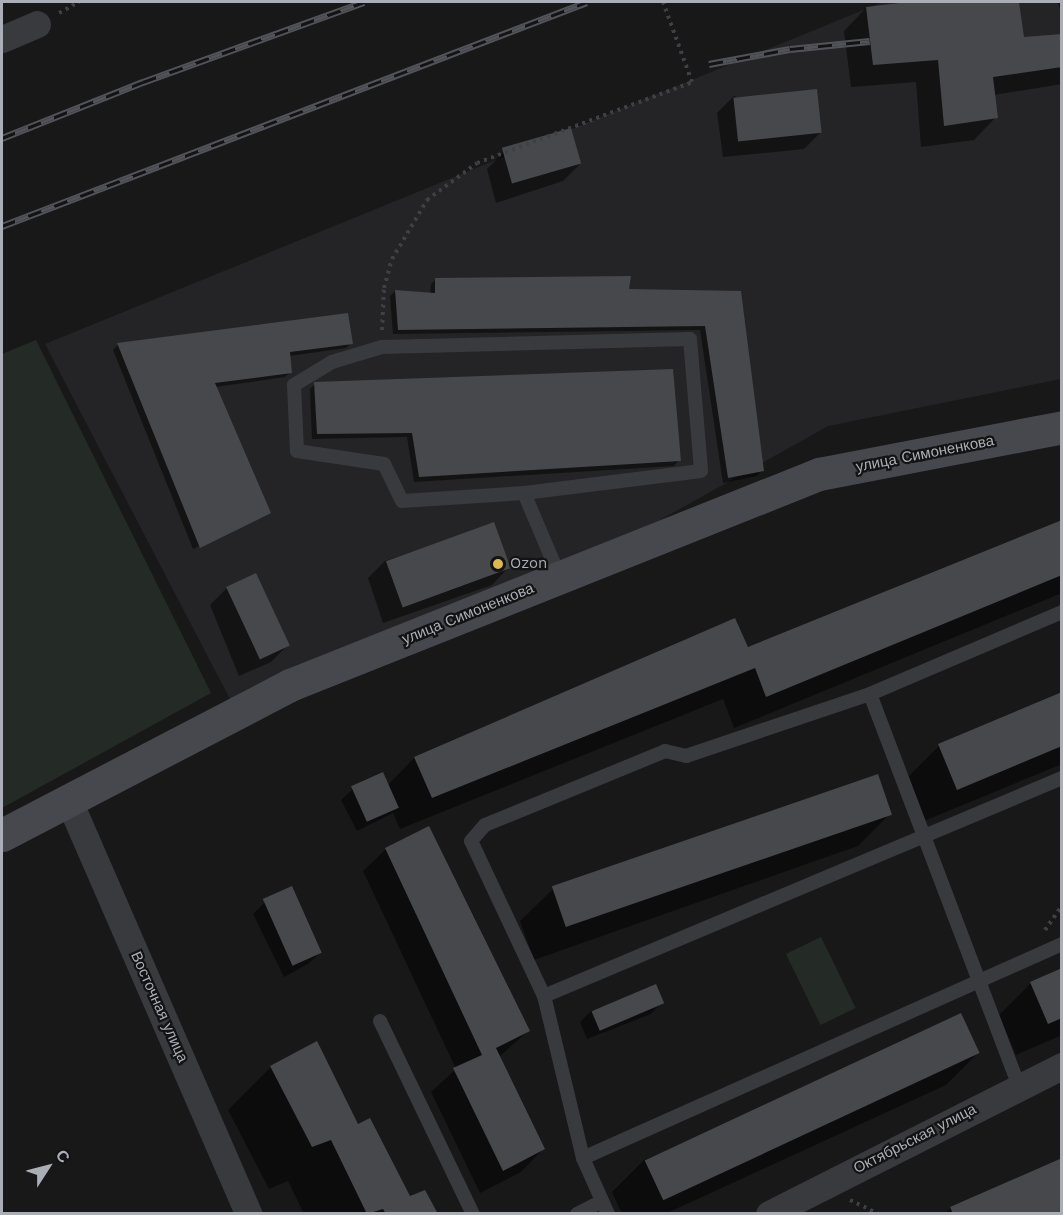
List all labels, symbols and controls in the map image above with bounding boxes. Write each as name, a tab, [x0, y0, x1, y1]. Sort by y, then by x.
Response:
street label: улица Симоненкова	[854, 432, 996, 476]
place label: Ozon	[510, 555, 547, 573]
marker: Ozon	[491, 557, 505, 571]
street label: улица Симоненкова	[400, 579, 536, 649]
street label: Восточная улица	[126, 949, 192, 1065]
street label: Октябрьская улица	[851, 1100, 979, 1178]
north arrow	[18, 1137, 78, 1197]
text: С	[52, 1146, 74, 1166]

